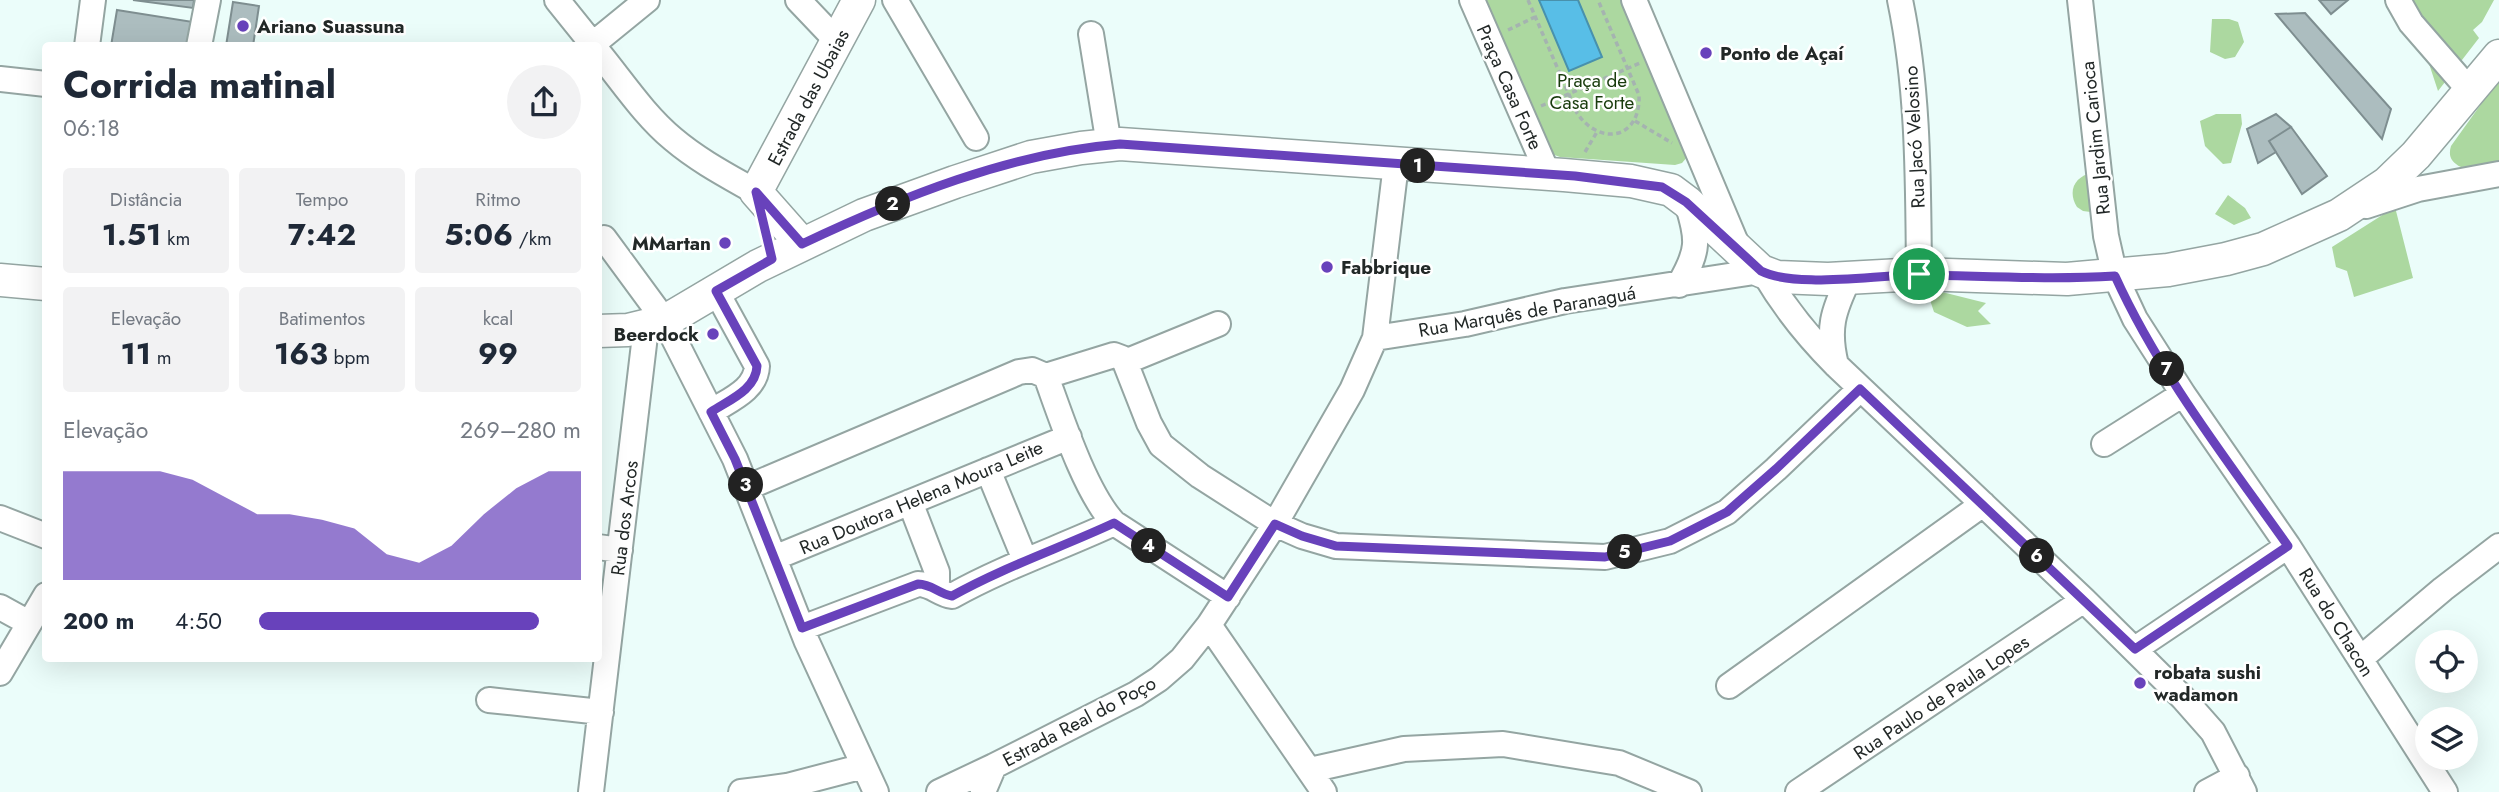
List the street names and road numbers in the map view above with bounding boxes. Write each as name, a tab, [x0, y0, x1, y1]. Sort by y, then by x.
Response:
street label: Praça Casa Forte	[1470, 20, 1549, 154]
street label: Estrada das Ubaias	[761, 24, 856, 170]
street label: Rua Jardim Carioca	[2074, 60, 2117, 216]
street label: Rua Jacó Velosino	[1897, 65, 1932, 209]
street label: Rua Marquês de Paranaguá	[1416, 279, 1638, 344]
street label: Rua Doutora Helena Moura Leite	[795, 434, 1047, 561]
street label: Rua dos Arcos	[604, 459, 645, 577]
street label: Rua do Chacon	[2292, 563, 2381, 682]
street label: Rua Paulo de Paula Lopes	[1848, 628, 2035, 766]
street label: Estrada Real do Poço	[998, 670, 1161, 773]

